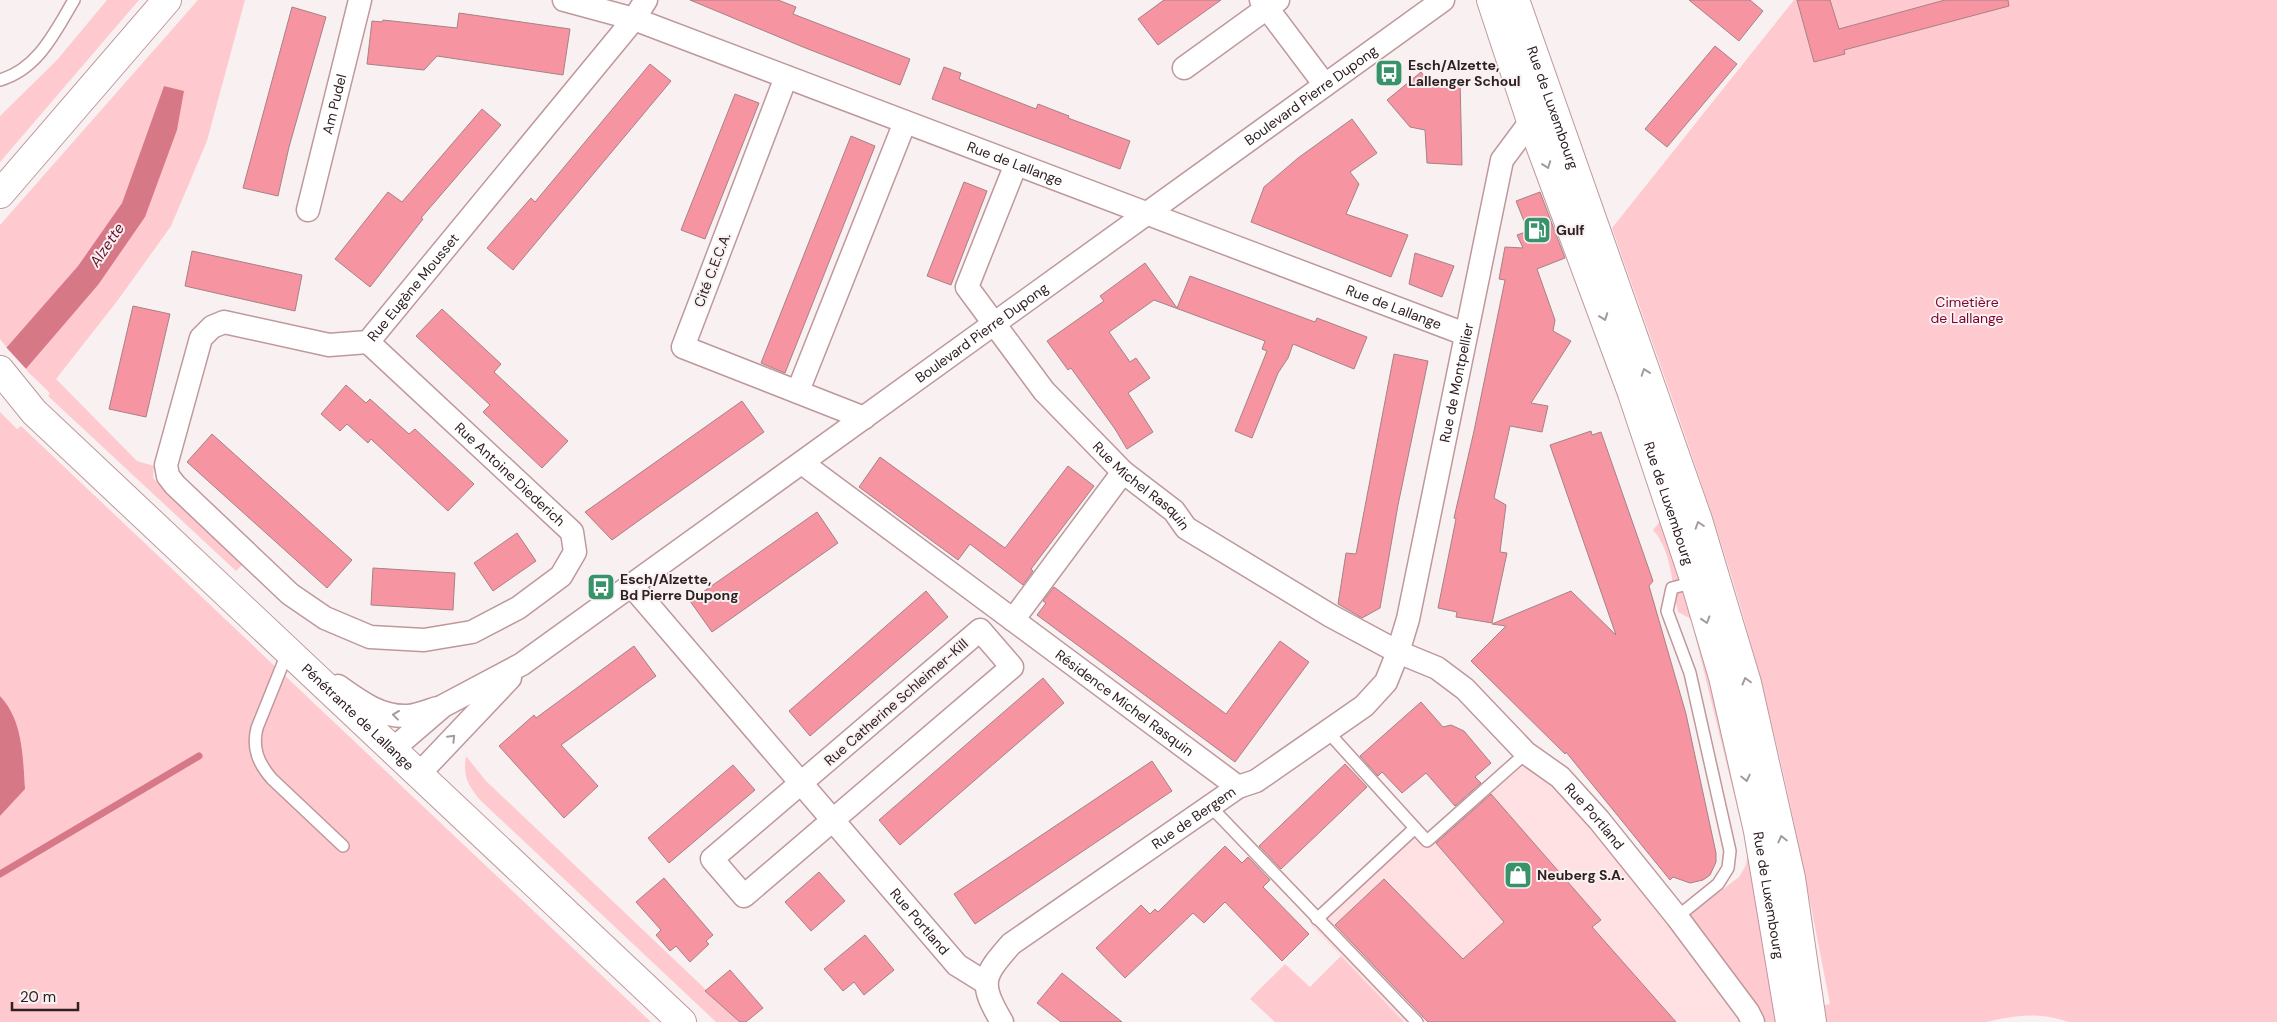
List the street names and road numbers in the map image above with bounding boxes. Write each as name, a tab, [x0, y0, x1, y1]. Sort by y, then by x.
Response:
street label: Boulevard Pierre Dupong	[1241, 41, 1381, 149]
street label: Rue de Luxembourg	[1523, 44, 1583, 172]
street label: Am Pudel	[318, 72, 350, 136]
street label: Rue de Lallange	[965, 137, 1065, 190]
street label: Rue Eugène Mousset	[363, 230, 463, 345]
street label: Cité C.E.C.A.	[690, 230, 735, 310]
street label: Boulevard Pierre Dupong	[912, 279, 1052, 387]
street label: Rue de Lallange	[1343, 281, 1444, 333]
street label: Rue de Montpellier	[1435, 321, 1477, 444]
street label: Rue Antoine Diederich	[451, 418, 569, 530]
street label: Rue Michel Rasquin	[1089, 437, 1194, 534]
street label: Rue de Luxembourg	[1640, 439, 1698, 568]
street label: Rue Catherine Schleimer-Kill	[820, 635, 972, 769]
street label: Résidence Michel Rasquin	[1052, 646, 1197, 760]
street label: Pénétrante de Lallange	[298, 660, 418, 774]
street label: Rue Portland	[1561, 779, 1628, 853]
street label: Rue de Bergem	[1148, 782, 1239, 853]
street label: Rue de Luxembourg	[1749, 830, 1788, 961]
street label: Rue Portland	[886, 884, 953, 959]

